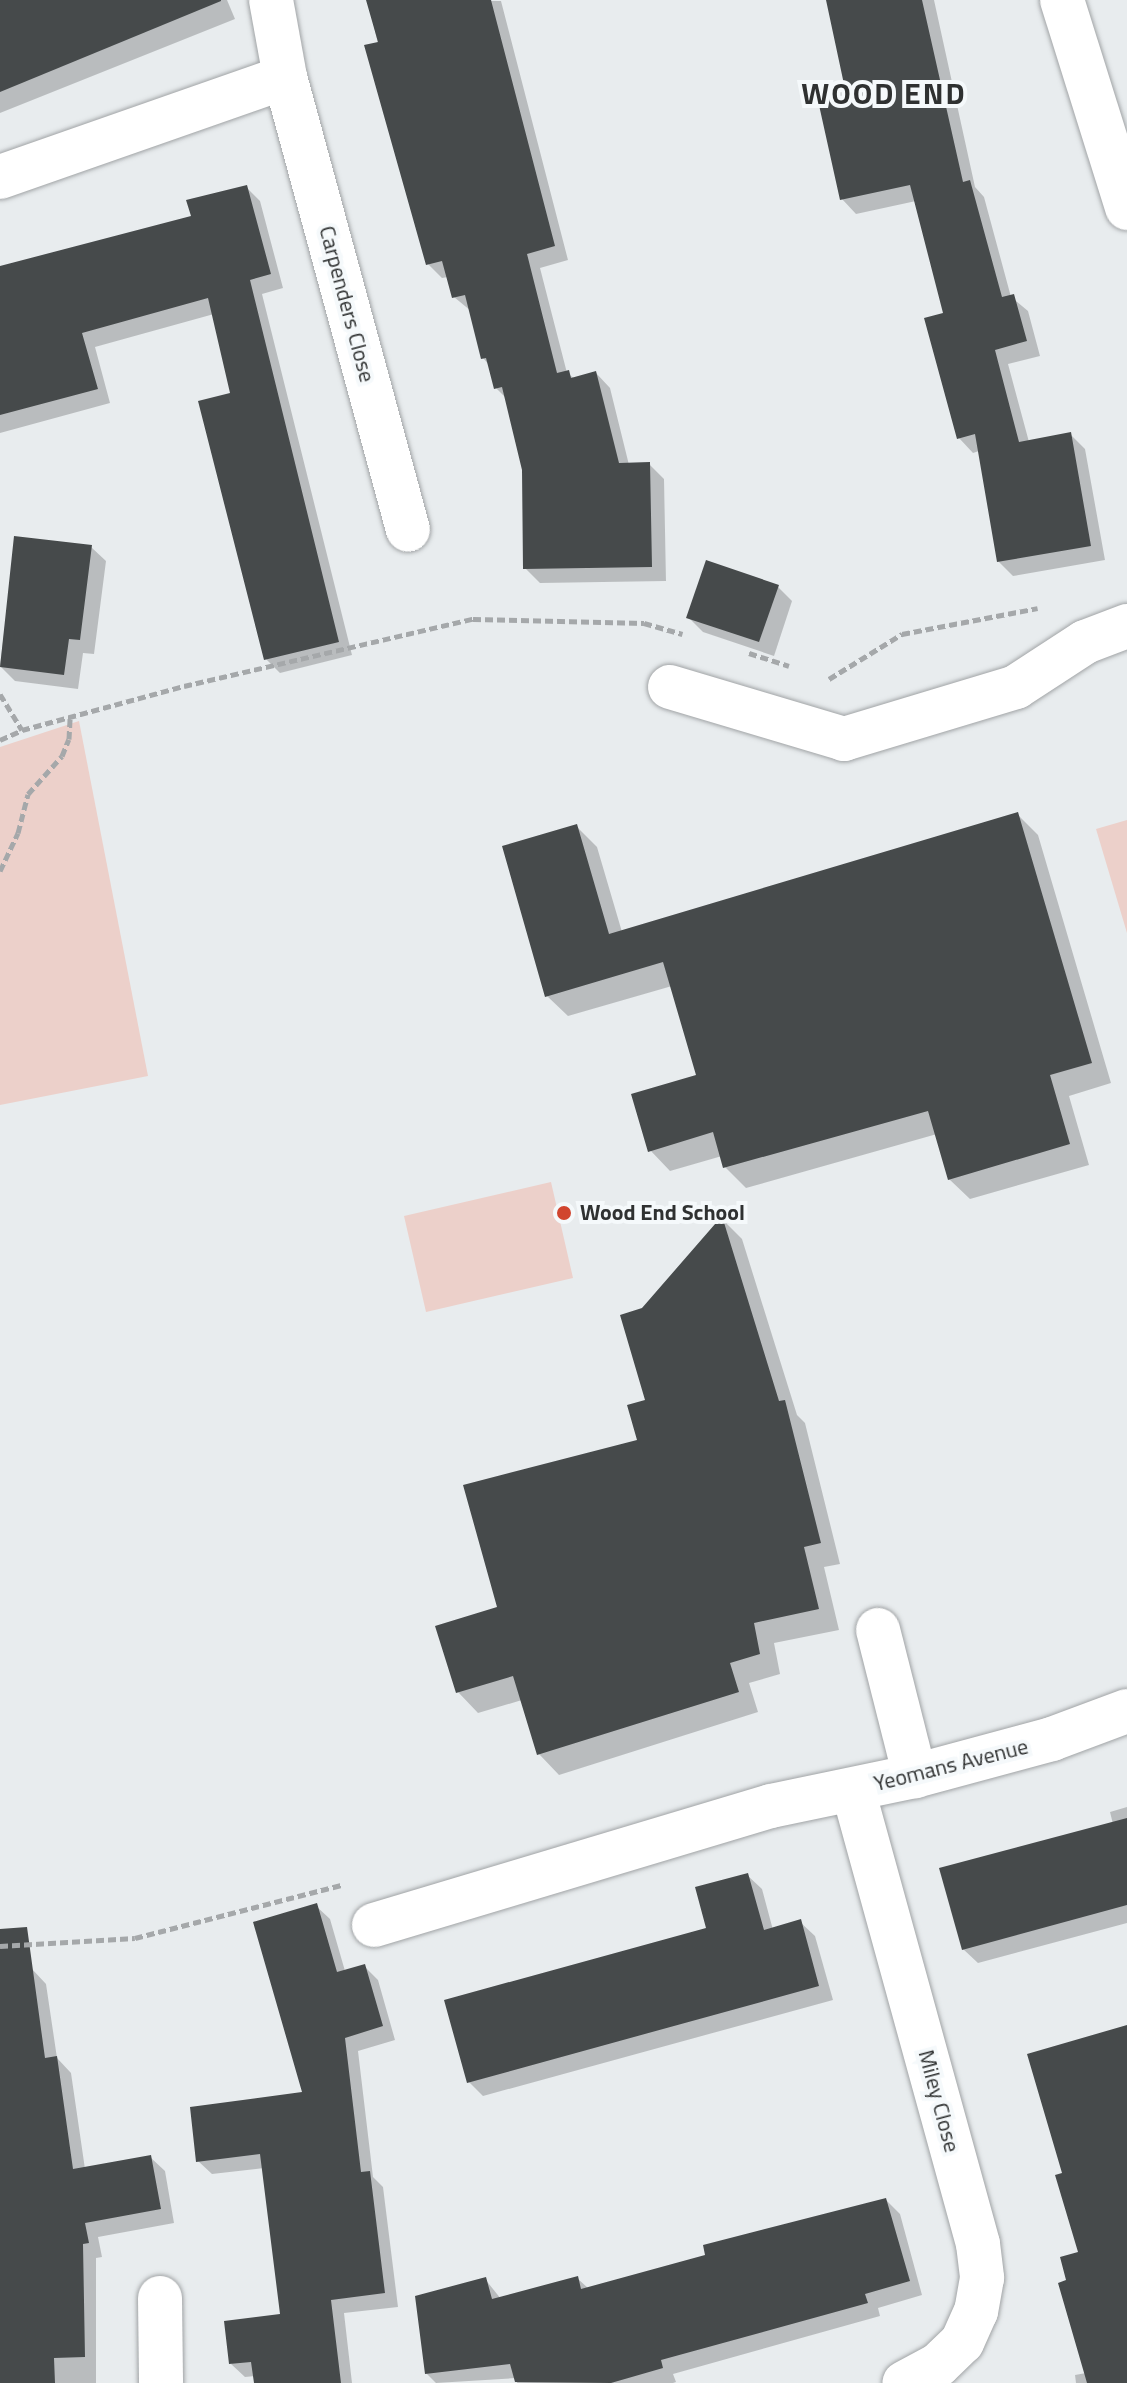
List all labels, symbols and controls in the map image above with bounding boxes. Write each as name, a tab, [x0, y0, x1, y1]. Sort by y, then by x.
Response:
district label: WOOD END	[801, 75, 967, 111]
street label: Carpenders Close	[313, 223, 381, 385]
place label: Wood End School	[580, 1200, 745, 1226]
marker: Wood End School	[555, 1204, 573, 1222]
street label: Yeomans Avenue	[871, 1733, 1031, 1797]
street label: Miley Close	[913, 2047, 965, 2155]

